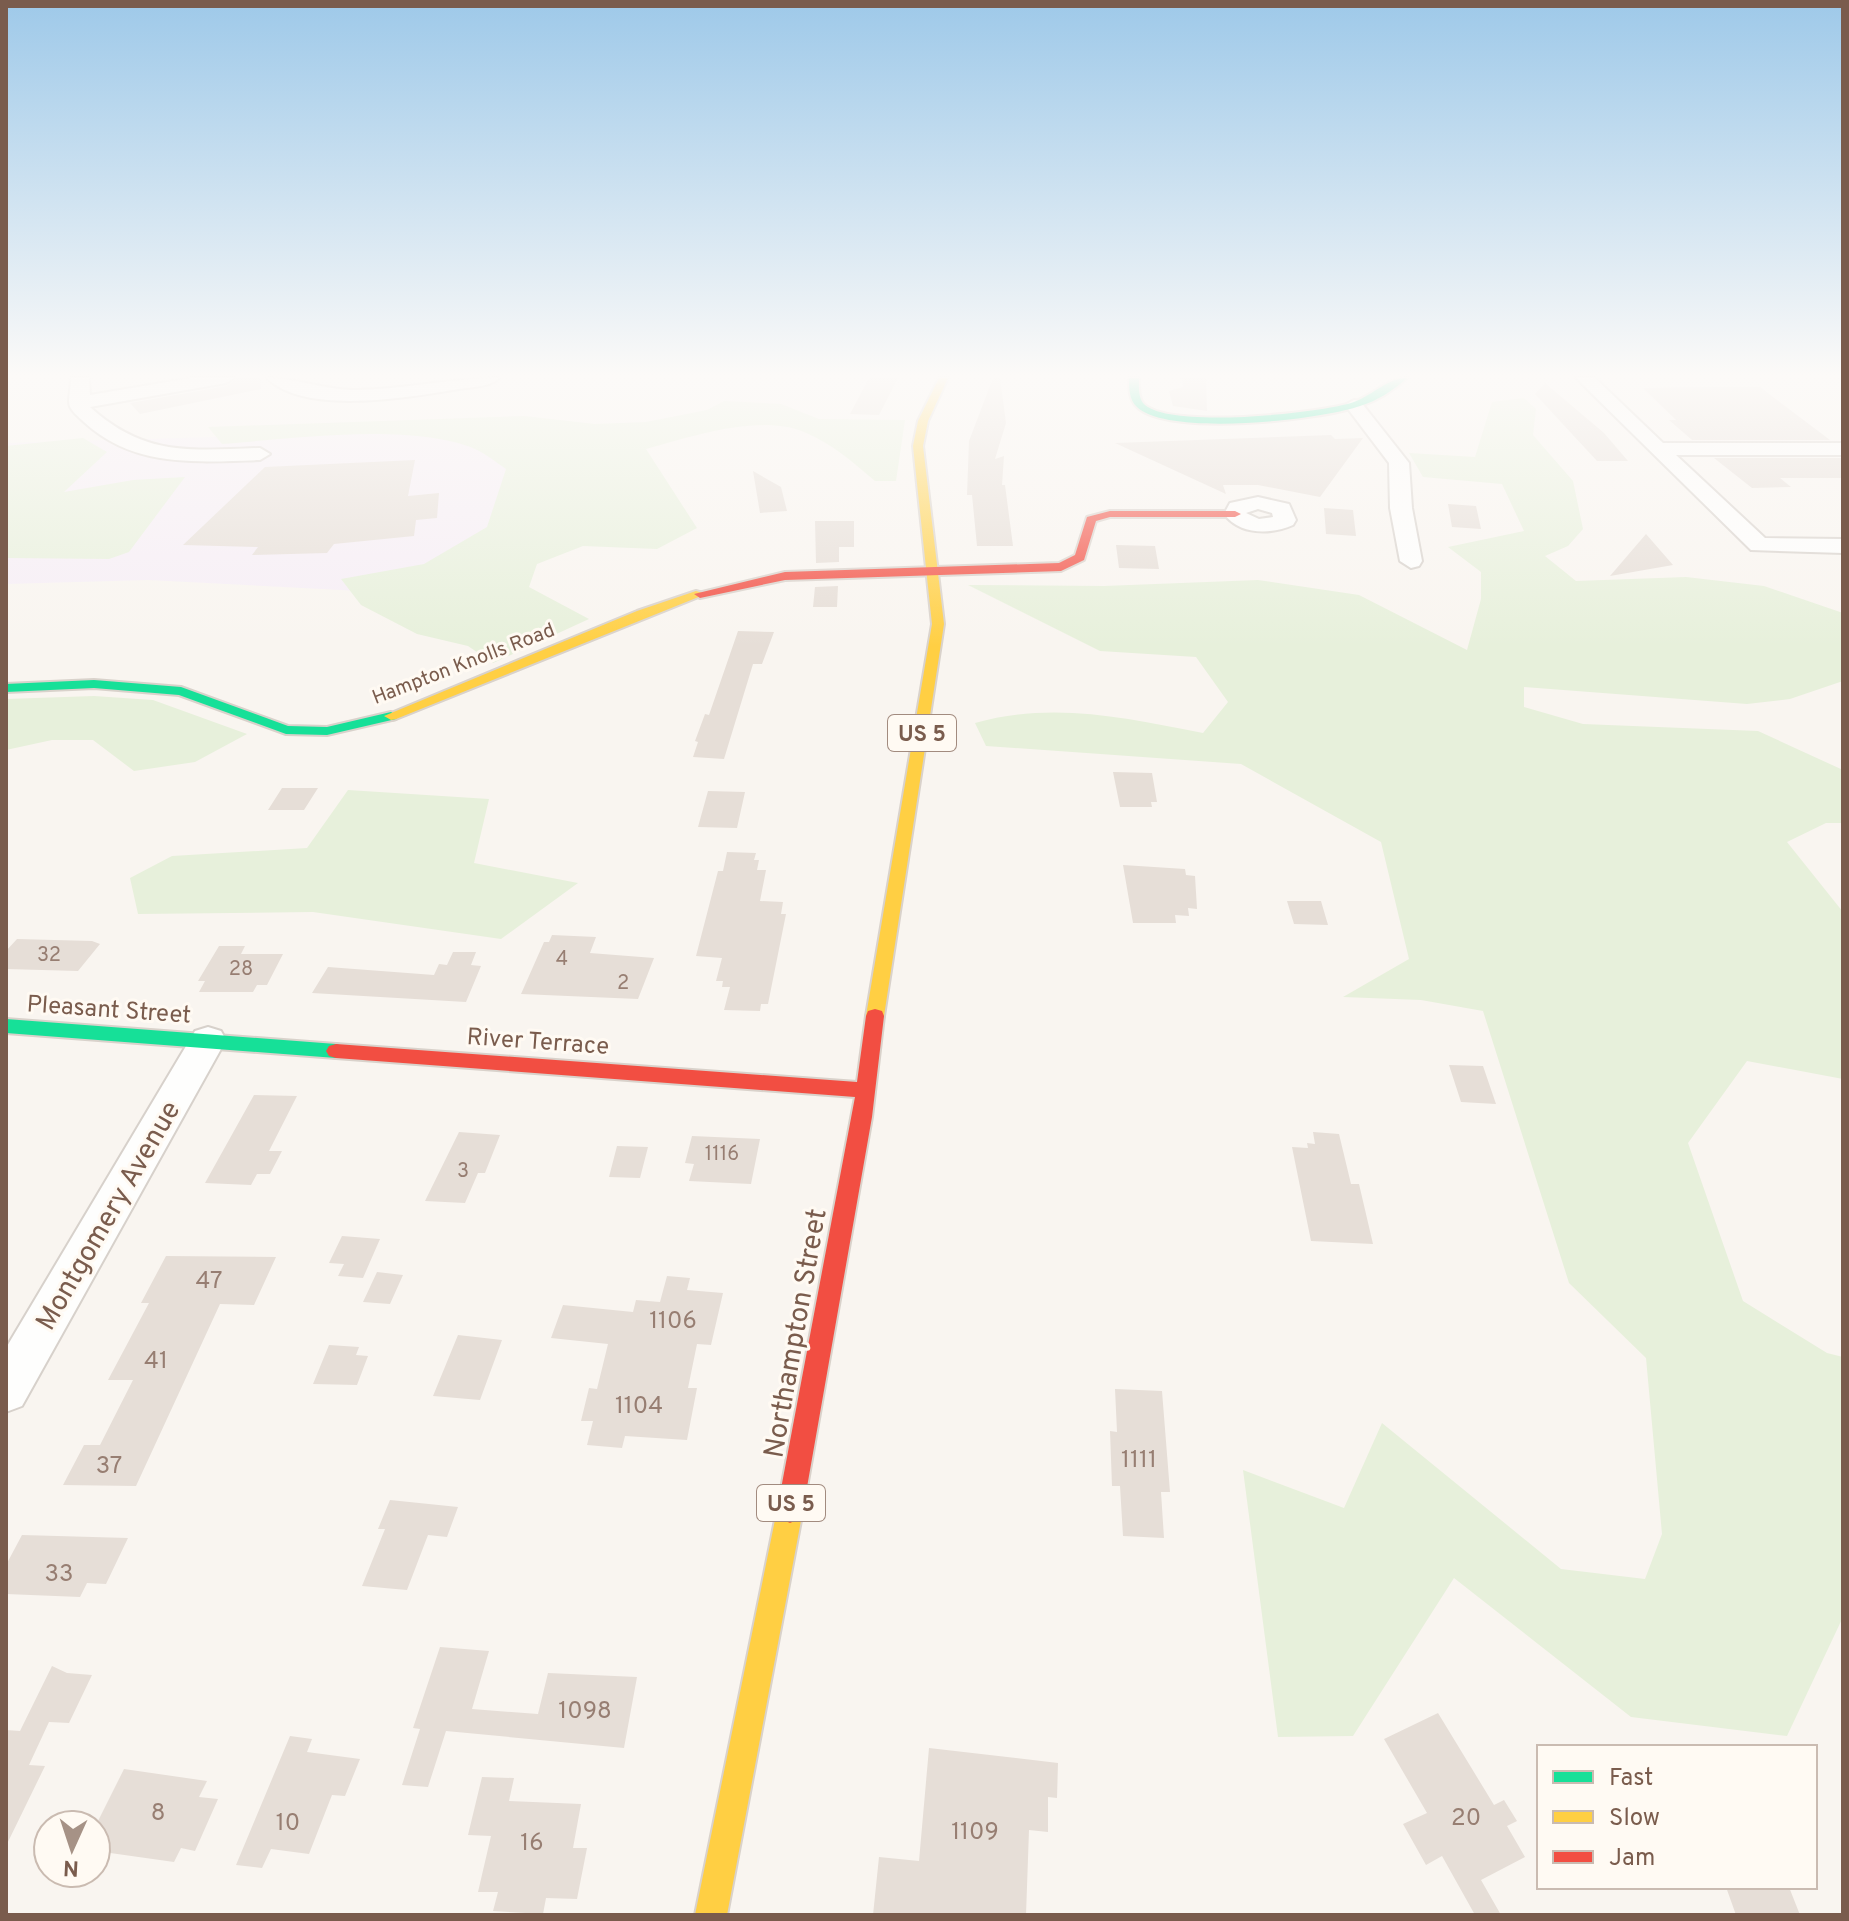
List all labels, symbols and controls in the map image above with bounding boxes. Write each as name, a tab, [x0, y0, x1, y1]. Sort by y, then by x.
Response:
street label: Hampton Knolls Road	[369, 618, 559, 712]
road number: US 5	[888, 715, 956, 751]
house number: 32	[37, 943, 61, 969]
house number: 4	[556, 947, 568, 973]
house number: 28	[229, 957, 253, 983]
house number: 2	[617, 971, 629, 997]
street label: Pleasant Street	[26, 990, 192, 1032]
street label: River Terrace	[466, 1023, 610, 1063]
street label: Montgomery Avenue	[29, 1095, 190, 1338]
house number: 1116	[705, 1142, 739, 1168]
house number: 3	[457, 1159, 469, 1185]
street label: Northampton Street	[757, 1206, 837, 1461]
house number: 47	[195, 1267, 223, 1297]
house number: 1106	[649, 1307, 697, 1337]
house number: 41	[144, 1347, 168, 1377]
house number: 1104	[615, 1392, 663, 1422]
house number: 1111	[1121, 1446, 1157, 1476]
house number: 37	[96, 1452, 122, 1482]
road number: US 5	[757, 1485, 825, 1521]
house number: 33	[45, 1560, 73, 1590]
house number: 1098	[558, 1697, 612, 1727]
legend	[1537, 1745, 1817, 1889]
text: Fast	[1609, 1764, 1653, 1794]
house number: 8	[151, 1799, 165, 1829]
house number: 20	[1451, 1804, 1481, 1834]
text: Slow	[1609, 1804, 1660, 1834]
north arrow	[32, 1809, 112, 1889]
house number: 10	[276, 1809, 300, 1839]
house number: 1109	[951, 1818, 999, 1848]
house number: 16	[520, 1829, 544, 1859]
text: Jam	[1609, 1844, 1655, 1874]
text: N	[62, 1853, 80, 1880]

